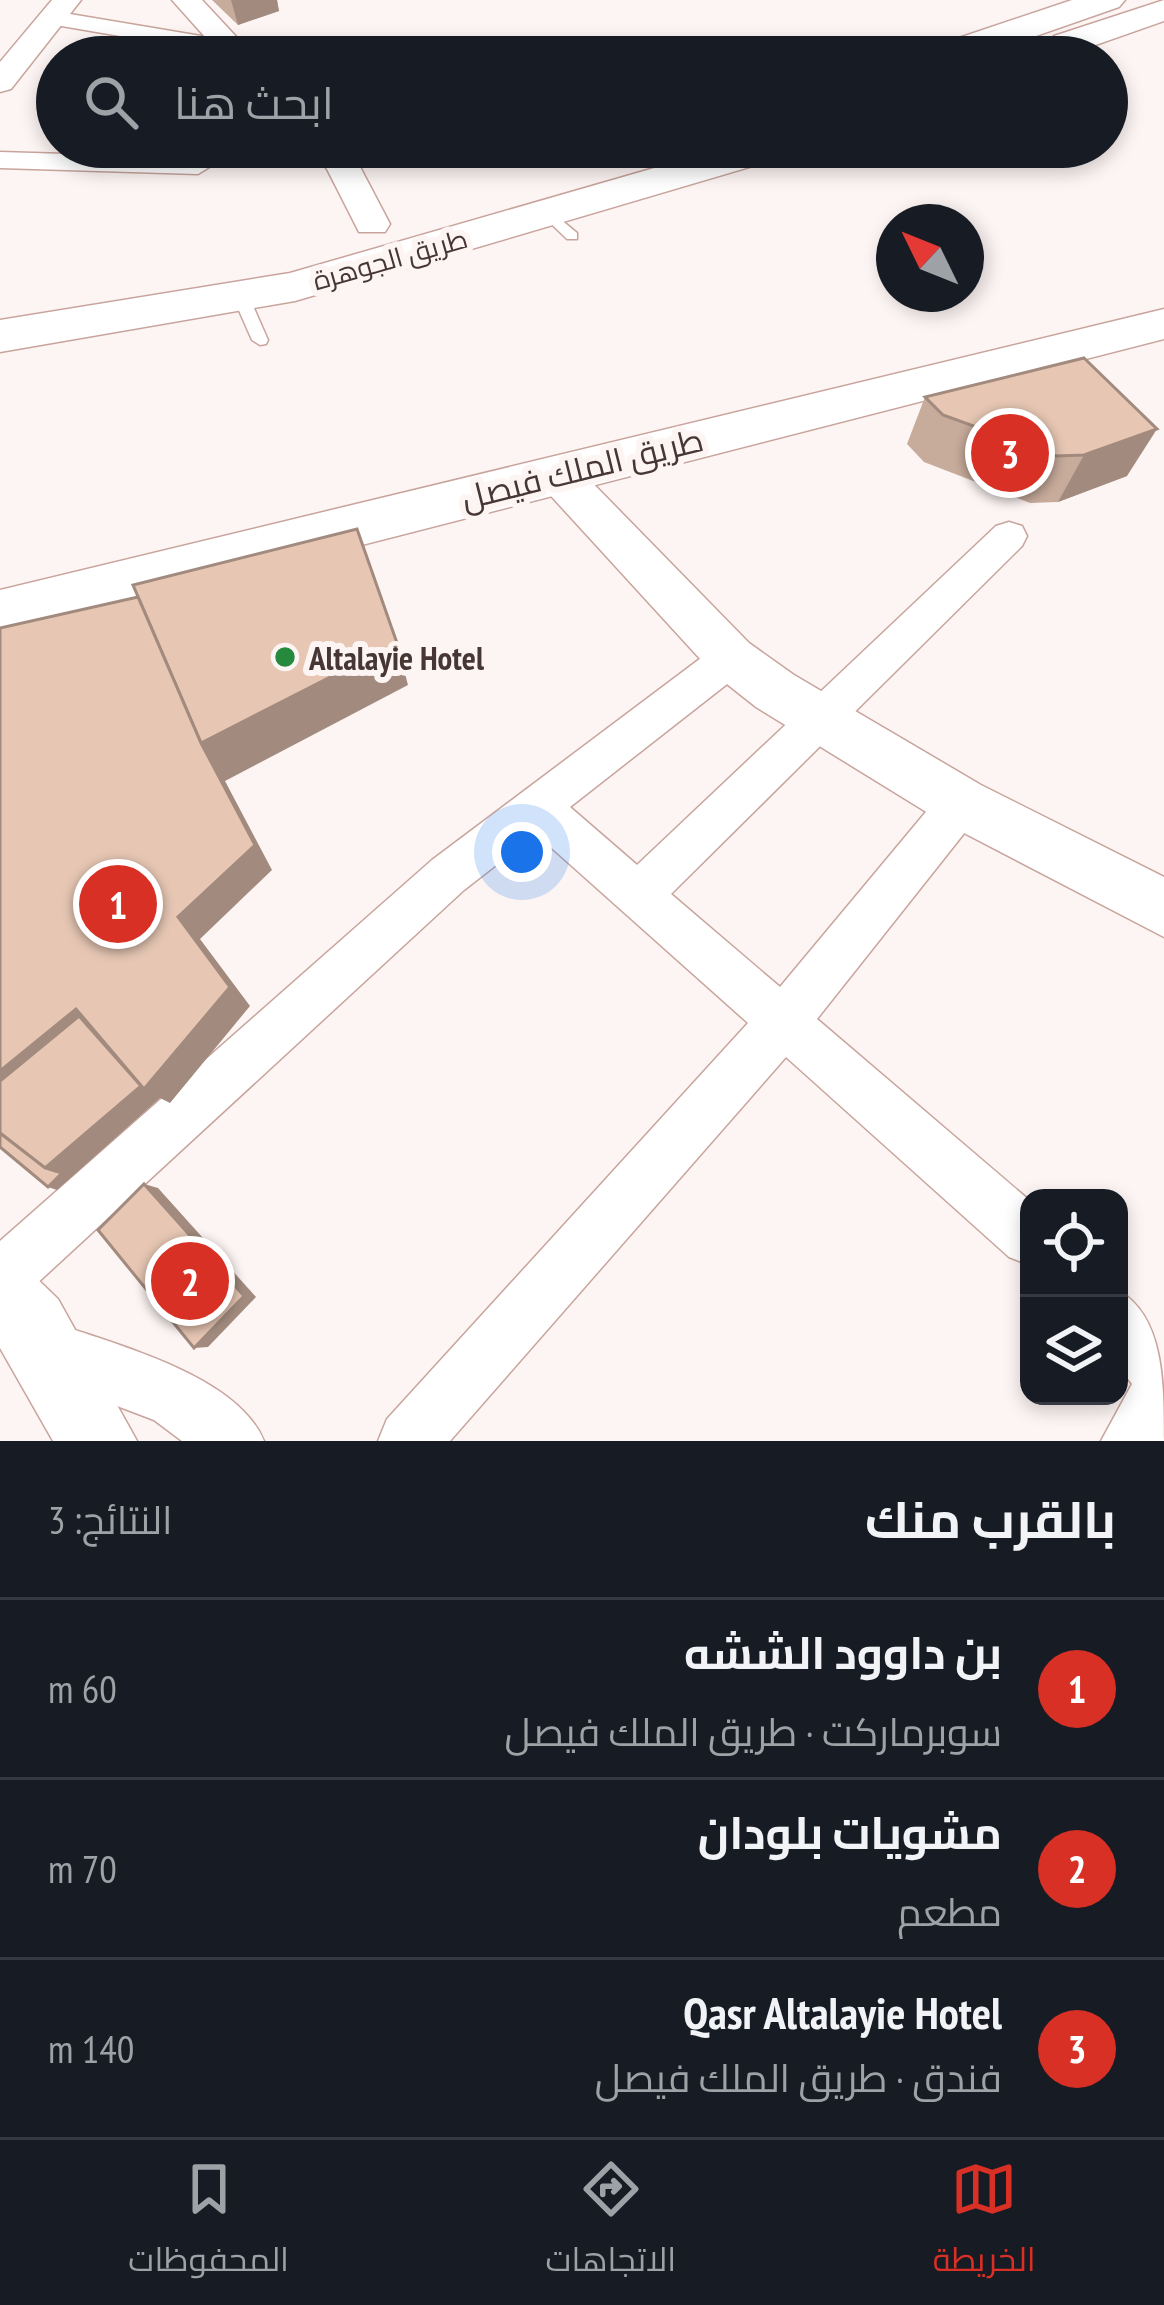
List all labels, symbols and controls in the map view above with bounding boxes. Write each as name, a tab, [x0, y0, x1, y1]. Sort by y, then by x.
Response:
search box	[36, 36, 1128, 168]
icon: search	[78, 69, 144, 135]
text: ابحث هنا	[174, 73, 334, 131]
north arrow	[876, 204, 984, 312]
street label: طريق الجوهرة	[309, 221, 471, 297]
pin: 3	[971, 408, 1049, 498]
street label: طريق الملك فيصل	[457, 417, 707, 519]
place label: Altalayie Hotel	[308, 636, 485, 679]
marker: Altalayie Hotel	[272, 644, 298, 670]
your location	[492, 822, 552, 882]
pin: 1	[79, 859, 157, 949]
map controls	[1020, 1189, 1128, 1405]
button: locate	[1020, 1189, 1128, 1297]
pin: 2	[151, 1236, 229, 1326]
button: layers	[1020, 1297, 1128, 1405]
text: بالقرب منك	[865, 1486, 1116, 1552]
text: النتائج: 3	[48, 1494, 172, 1545]
text: بن داوود الششه	[684, 1623, 1002, 1681]
text: 60 m	[48, 1663, 117, 1714]
text: 1	[1068, 1663, 1086, 1714]
text: سوبرماركت · طريق الملك فيصل	[505, 1706, 1002, 1757]
text: مشويات بلودان	[698, 1803, 1002, 1861]
text: 70 m	[48, 1843, 117, 1894]
text: 2	[1068, 1843, 1086, 1894]
text: مطعم	[897, 1886, 1002, 1937]
text: Qasr Altalayie Hotel	[683, 1983, 1002, 2041]
text: 140 m	[48, 2023, 134, 2074]
text: 3	[1068, 2023, 1086, 2074]
text: فندق · طريق الملك فيصل	[595, 2052, 1002, 2103]
tab: المحفوظات	[128, 2156, 289, 2290]
tab: الاتجاهات	[546, 2156, 676, 2290]
tab: الخريطة	[933, 2156, 1036, 2290]

